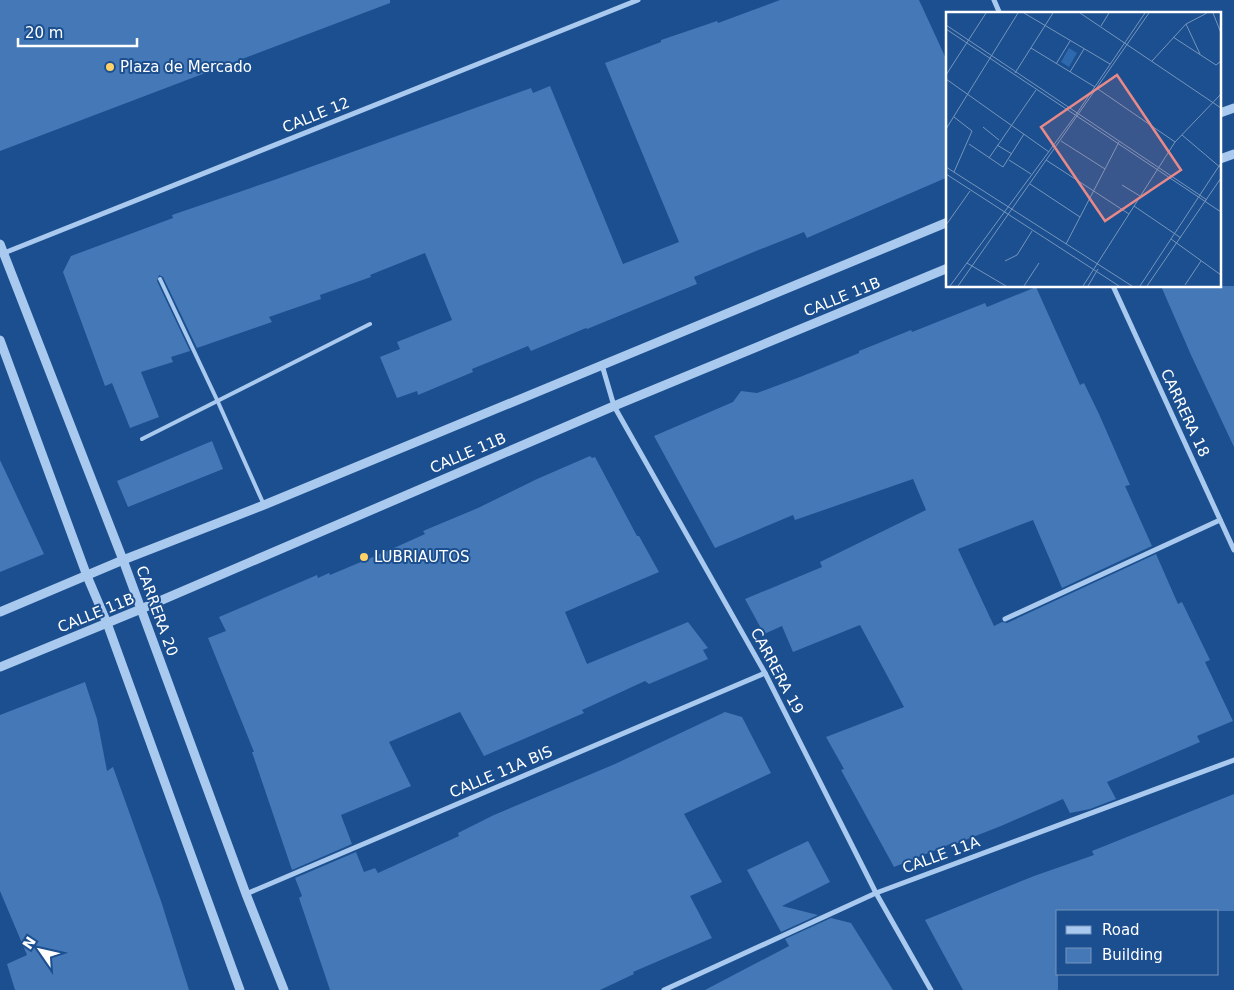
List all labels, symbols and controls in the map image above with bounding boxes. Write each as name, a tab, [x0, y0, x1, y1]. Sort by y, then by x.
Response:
inset map	[946, 12, 1222, 288]
scale bar	[18, 15, 136, 47]
text: 20 m	[25, 24, 63, 42]
place label: Plaza de Mercado	[120, 58, 252, 76]
marker: Plaza de Mercado	[104, 61, 116, 73]
street label: CALLE 12	[280, 93, 352, 137]
street label: CALLE 11B	[801, 273, 883, 321]
street label: CARRERA 18	[1157, 366, 1213, 460]
street label: CALLE 11B	[427, 429, 509, 477]
place label: LUBRIAUTOS	[374, 548, 469, 566]
marker: LUBRIAUTOS	[358, 551, 370, 563]
street label: CARRERA 20	[132, 563, 182, 659]
street label: CALLE 11B	[55, 589, 137, 637]
street label: CARRERA 19	[747, 625, 807, 717]
street label: CALLE 11A BIS	[447, 742, 555, 802]
street label: CALLE 11A	[900, 832, 983, 877]
legend	[1056, 910, 1219, 975]
text: Road	[1102, 921, 1140, 939]
north arrow	[15, 925, 65, 975]
text: N	[19, 933, 39, 952]
text: Building	[1102, 946, 1163, 964]

